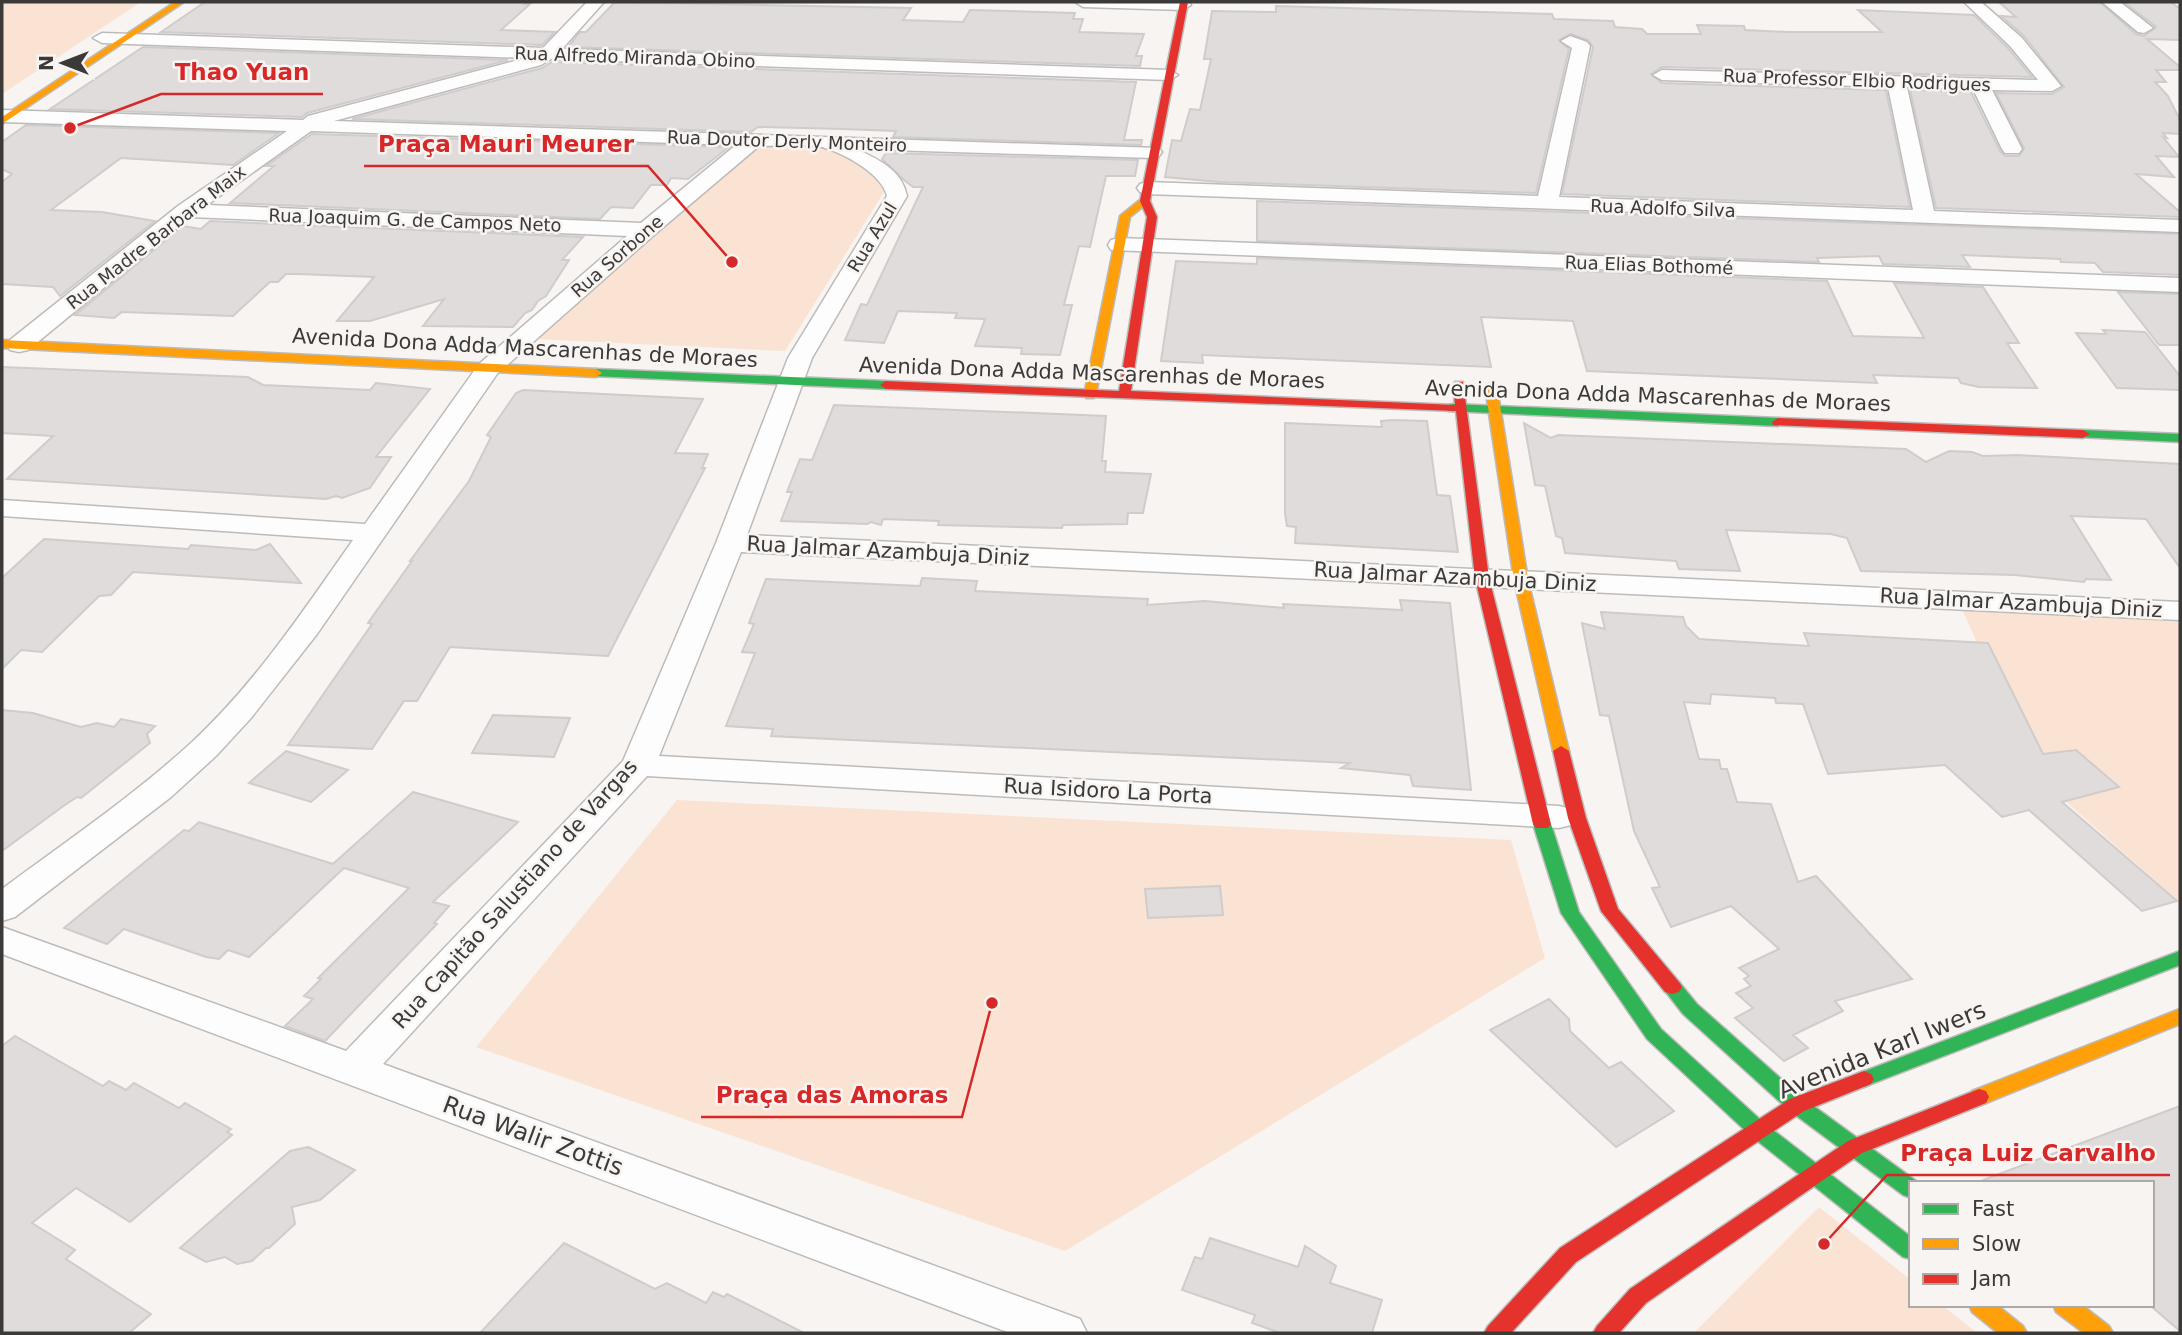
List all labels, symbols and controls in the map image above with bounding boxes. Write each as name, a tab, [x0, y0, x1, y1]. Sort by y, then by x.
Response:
north arrow	[28, 28, 98, 98]
street label: Rua Alfredo Miranda Obino	[514, 42, 756, 72]
callout: Thao Yuan	[161, 50, 323, 94]
text: N	[35, 55, 57, 71]
text: Thao Yuan	[175, 59, 309, 85]
street label: Rua Professor Elbio Rodrigues	[1723, 65, 1991, 95]
callout: Praça Mauri Meurer	[364, 122, 648, 166]
street label: Rua Doutor Derly Monteiro	[667, 126, 907, 156]
text: Praça Mauri Meurer	[378, 131, 635, 157]
street label: Rua Madre Barbara Maix	[62, 160, 250, 313]
street label: Rua Adolfo Silva	[1590, 195, 1736, 221]
street label: Rua Azul	[843, 198, 901, 276]
street label: Rua Joaquim G. de Campos Neto	[268, 204, 562, 236]
street label: Rua Sorbone	[567, 210, 667, 302]
street label: Rua Elias Bothomé	[1564, 252, 1734, 278]
street label: Avenida Dona Adda Mascarenhas de Moraes	[292, 324, 758, 372]
street label: Avenida Dona Adda Mascarenhas de Moraes	[859, 353, 1325, 393]
street label: Avenida Dona Adda Mascarenhas de Moraes	[1425, 376, 1891, 416]
street label: Rua Jalmar Azambuja Diniz	[746, 532, 1030, 570]
street label: Rua Jalmar Azambuja Diniz	[1313, 558, 1597, 596]
street label: Rua Jalmar Azambuja Diniz	[1879, 584, 2163, 622]
street label: Rua Capitão Salustiano de Vargas	[388, 755, 642, 1033]
street label: Rua Isidoro La Porta	[1003, 774, 1213, 808]
street label: Avenida Karl Iwers	[1774, 996, 1990, 1104]
callout: Praça das Amoras	[701, 1073, 962, 1117]
text: Praça das Amoras	[716, 1082, 948, 1108]
street label: Rua Walir Zottis	[439, 1090, 627, 1182]
callout: Praça Luiz Carvalho	[1887, 1131, 2170, 1175]
text: Praça Luiz Carvalho	[1900, 1140, 2156, 1166]
legend	[1909, 1181, 2154, 1307]
text: Fast	[1972, 1197, 2014, 1221]
text: Slow	[1972, 1232, 2021, 1256]
text: Jam	[1970, 1267, 2012, 1291]

